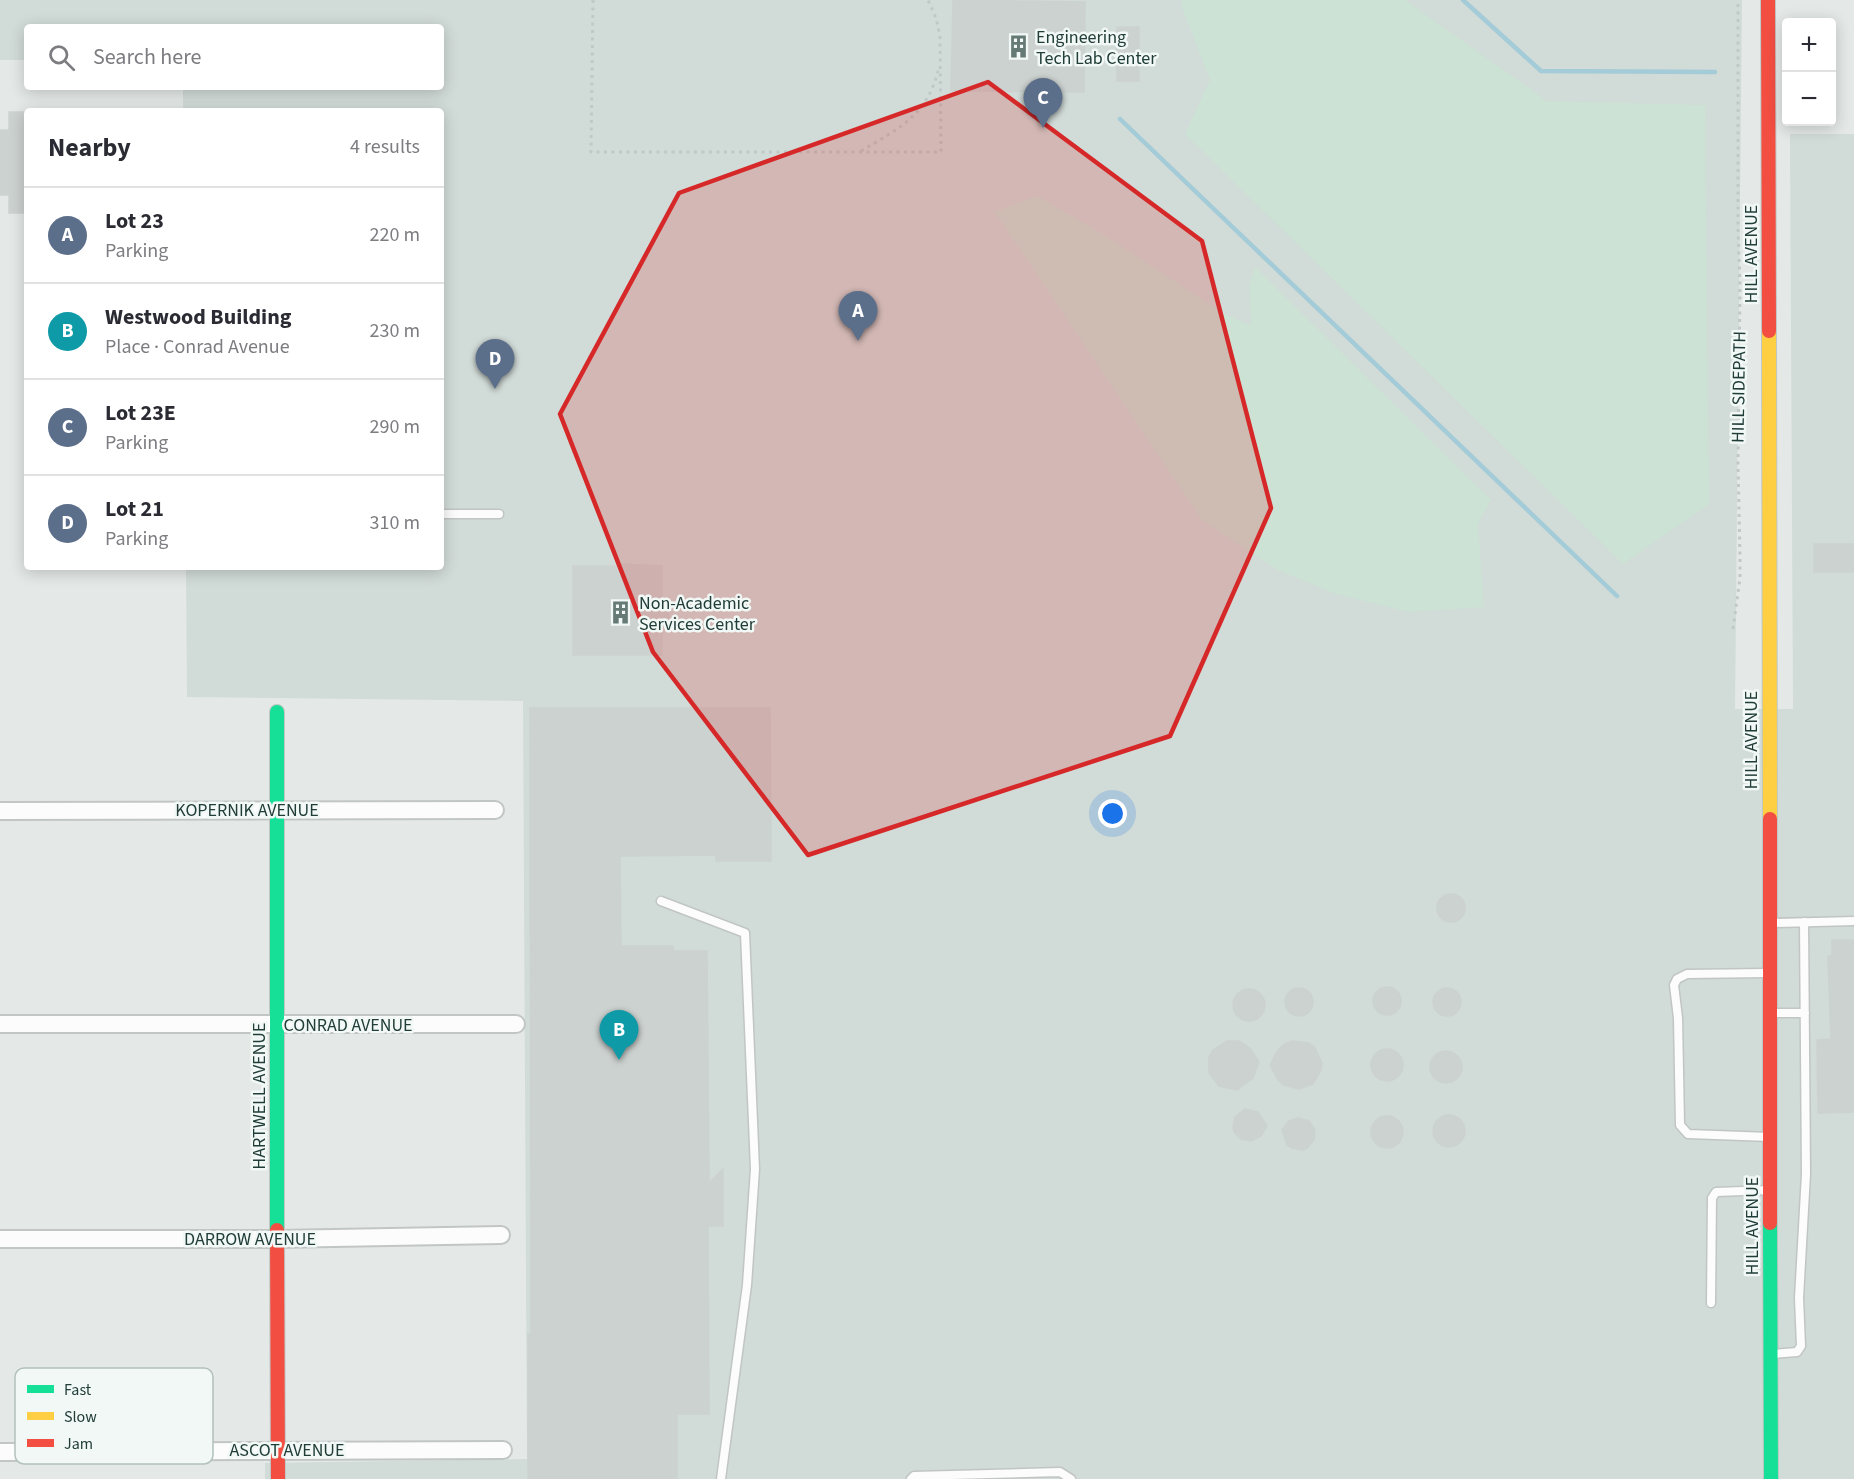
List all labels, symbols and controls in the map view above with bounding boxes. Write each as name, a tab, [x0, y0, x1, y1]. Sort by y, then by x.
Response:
map controls	[1782, 18, 1836, 126]
button: +	[1782, 18, 1836, 72]
search box	[24, 24, 444, 90]
place label: Engineering Tech Lab Center	[1036, 25, 1157, 71]
building icon: Engineering Tech Lab Center	[1005, 34, 1031, 60]
icon: search	[45, 41, 78, 74]
text: Search here	[93, 41, 201, 73]
button: −	[1782, 72, 1836, 126]
pin: C	[1024, 78, 1062, 128]
text: Nearby	[48, 129, 131, 166]
text: 4 results	[350, 133, 420, 161]
text: Lot 23	[105, 205, 164, 237]
street label: HILL AVENUE	[1739, 205, 1764, 303]
text: A	[62, 221, 73, 249]
text: 220 m	[370, 221, 420, 249]
text: Parking	[105, 237, 168, 265]
pin: A	[838, 292, 878, 341]
text: Westwood Building	[105, 301, 292, 333]
text: B	[61, 317, 74, 345]
text: 230 m	[370, 317, 420, 345]
street label: HILL SIDEPATH	[1726, 331, 1752, 443]
text: Place · Conrad Avenue	[105, 333, 290, 361]
pin: D	[476, 340, 514, 389]
text: Lot 23E	[105, 397, 176, 429]
text: C	[62, 413, 73, 441]
text: 290 m	[370, 413, 420, 441]
text: Parking	[105, 429, 168, 457]
text: Lot 21	[105, 493, 164, 525]
text: D	[61, 509, 74, 537]
text: 310 m	[370, 509, 420, 537]
text: Parking	[105, 525, 168, 553]
place label: Non-Academic Services Center	[639, 591, 756, 637]
building icon: Non-Academic Services Center	[608, 600, 634, 626]
street label: HILL AVENUE	[1739, 691, 1764, 789]
street label: KOPERNIK AVENUE	[175, 798, 319, 823]
your location	[1098, 799, 1127, 828]
pin: B	[600, 1010, 638, 1060]
street label: CONRAD AVENUE	[283, 1013, 413, 1038]
street label: HARTWELL AVENUE	[247, 1023, 272, 1169]
street label: HILL AVENUE	[1740, 1177, 1765, 1275]
street label: DARROW AVENUE	[184, 1227, 316, 1252]
legend	[15, 1368, 213, 1464]
text: Fast	[64, 1379, 92, 1401]
text: Slow	[64, 1406, 97, 1428]
text: Jam	[64, 1433, 93, 1455]
street label: ASCOT AVENUE	[230, 1438, 344, 1463]

